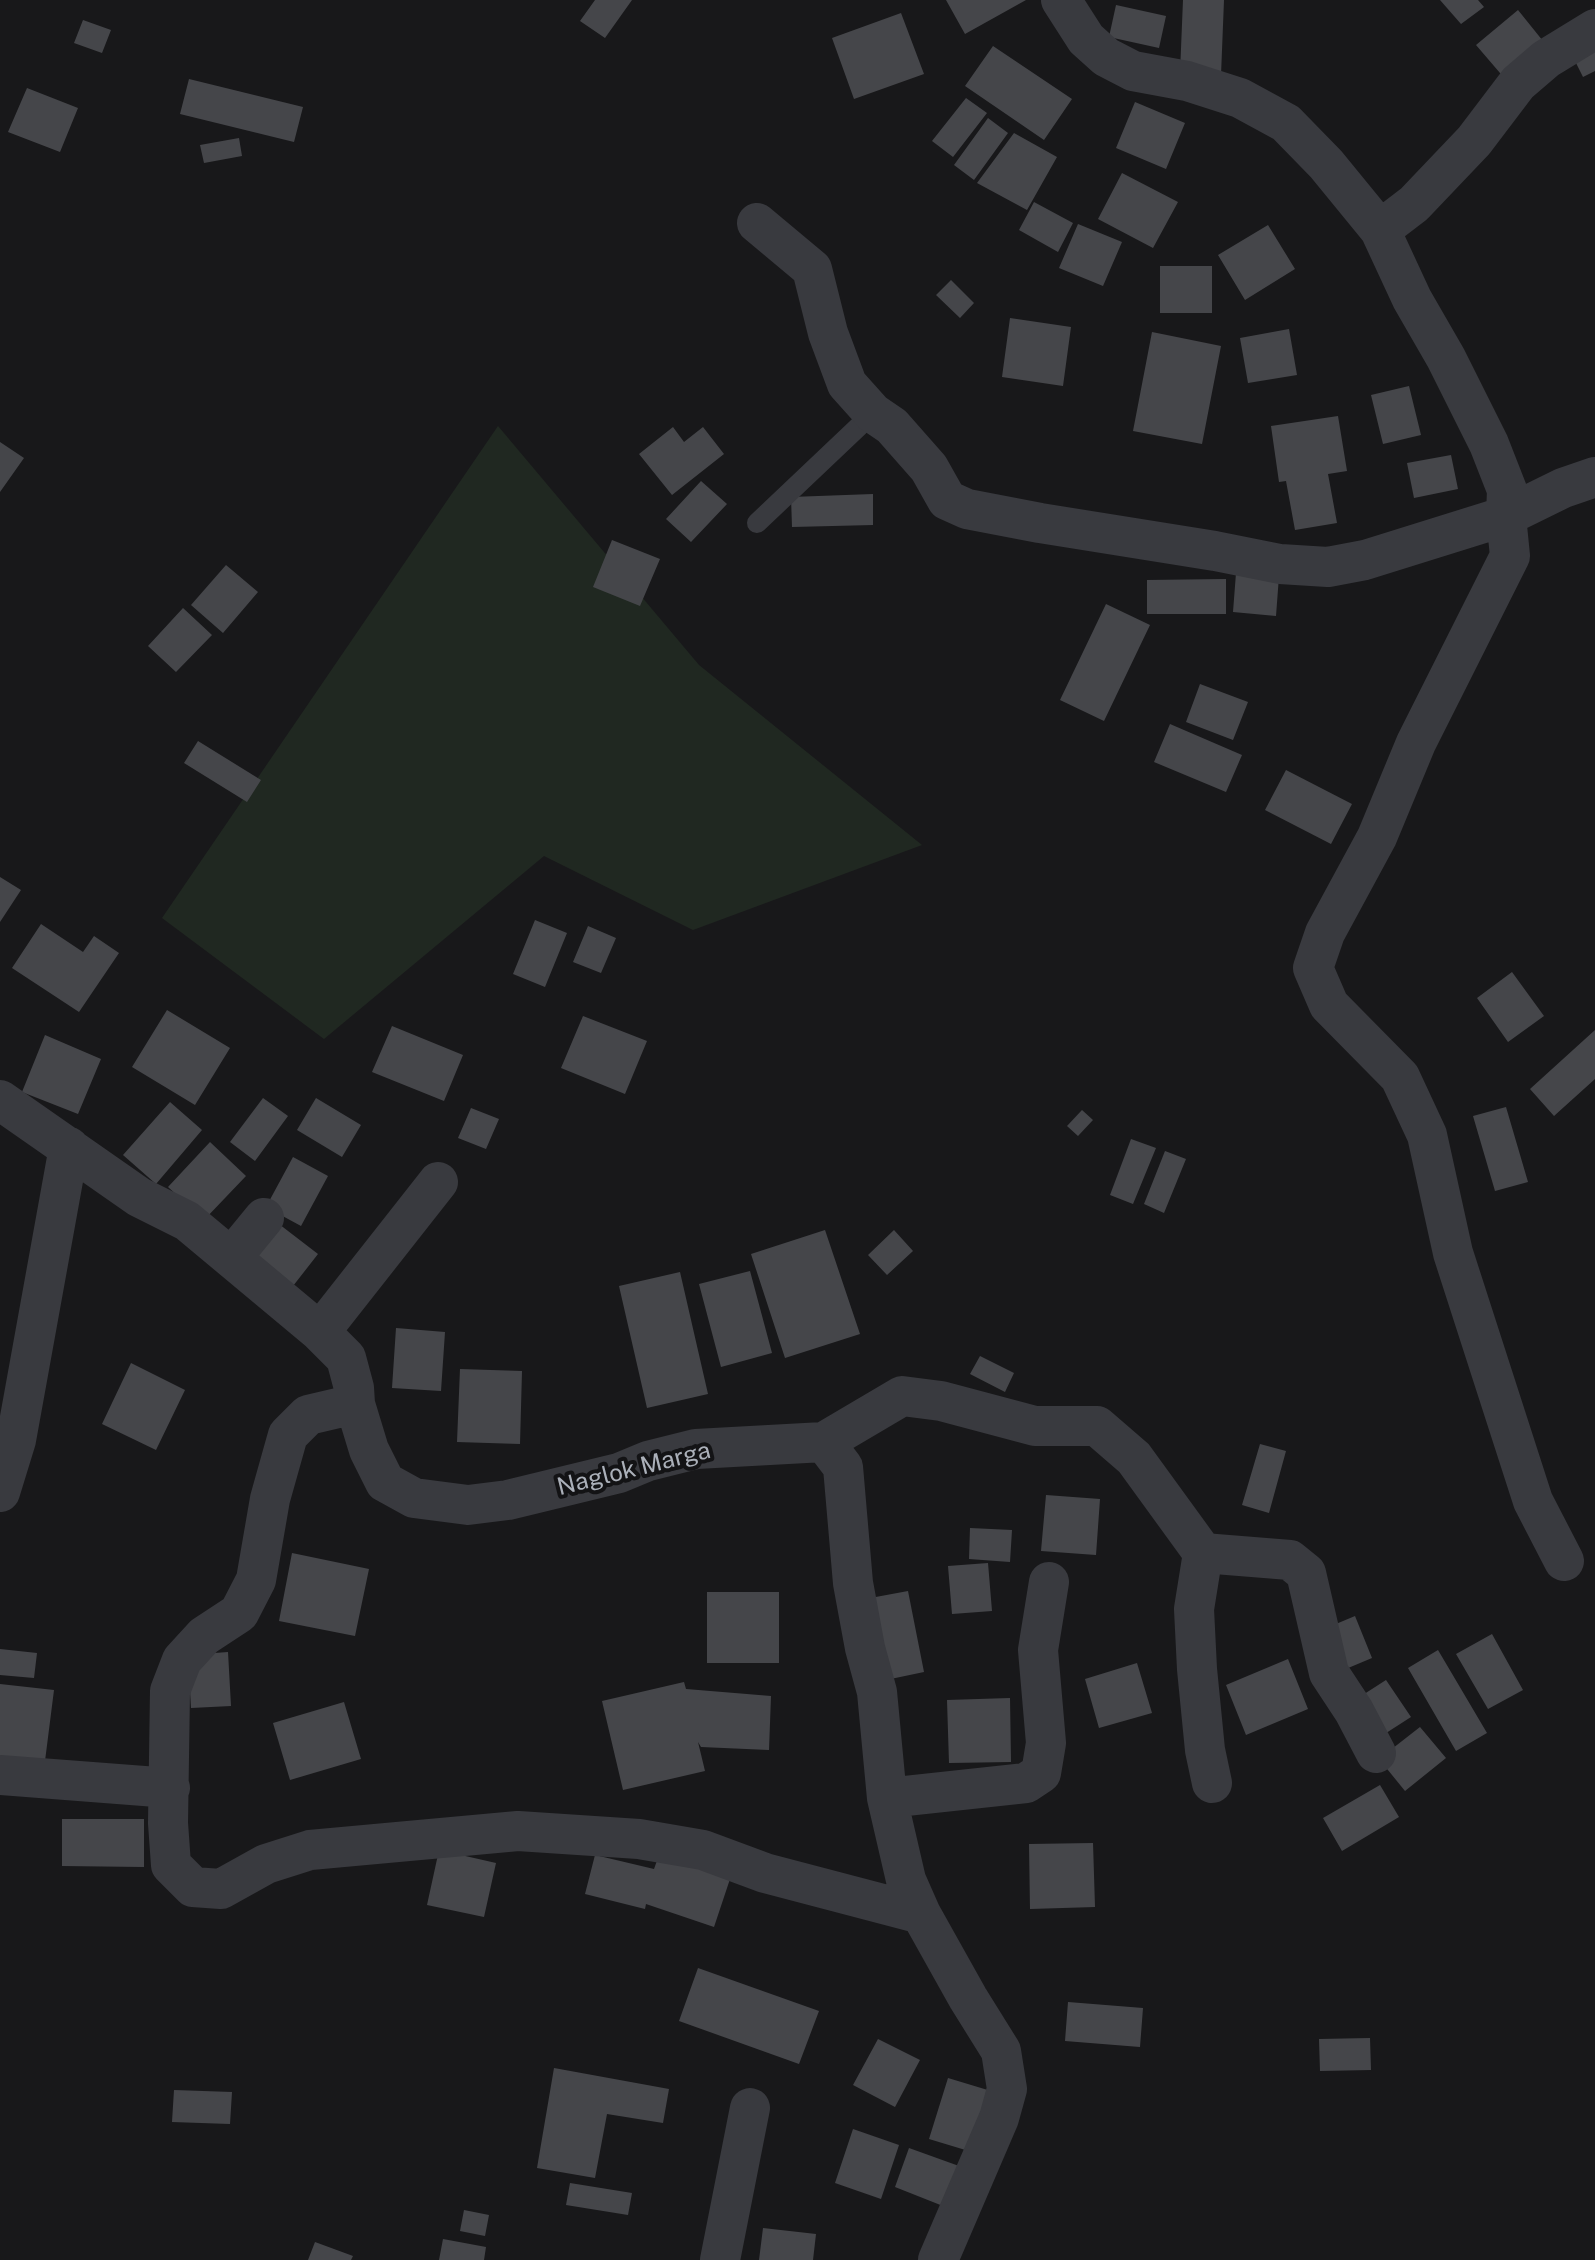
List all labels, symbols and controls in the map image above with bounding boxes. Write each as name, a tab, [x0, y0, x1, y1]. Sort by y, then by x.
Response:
street label: Naglok Marga	[554, 1436, 714, 1502]

